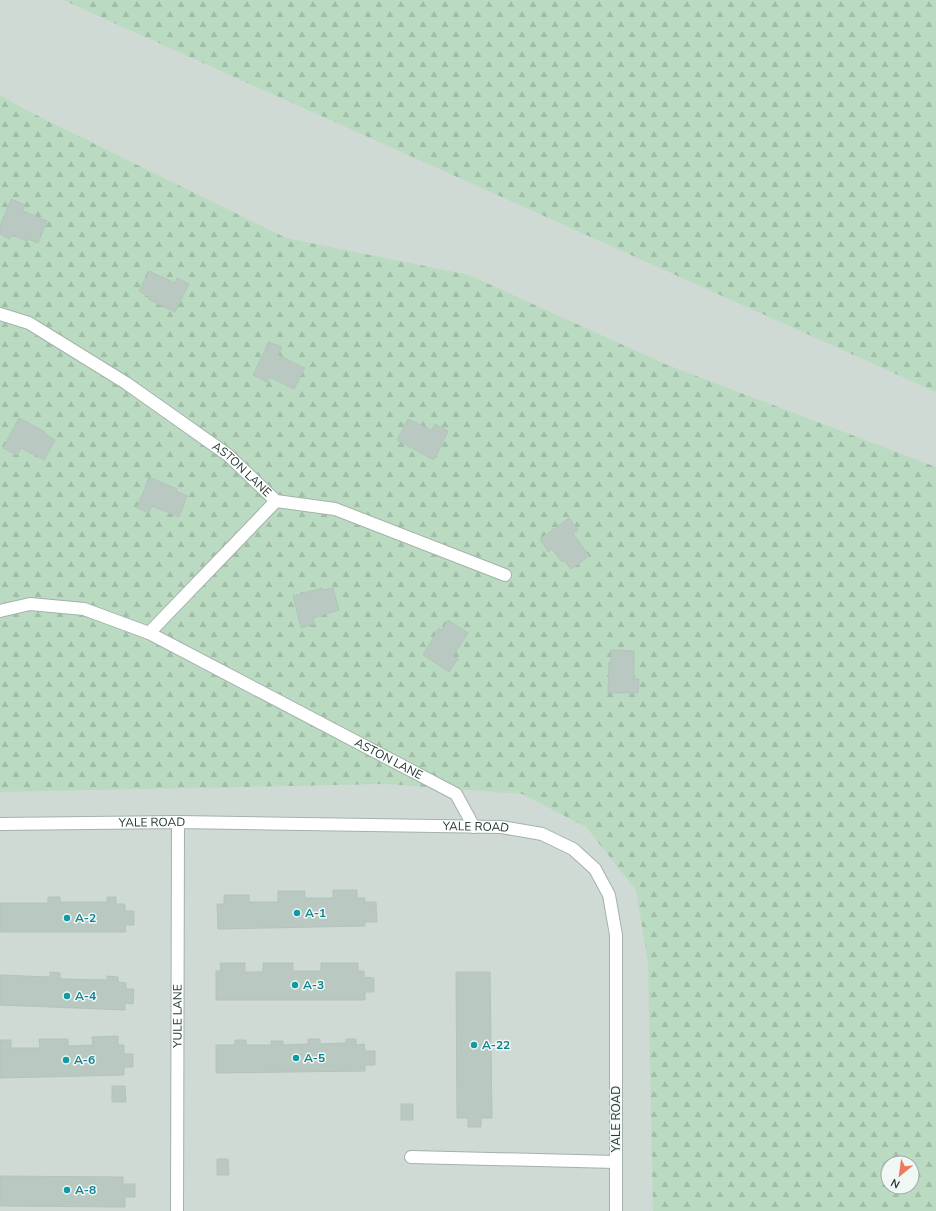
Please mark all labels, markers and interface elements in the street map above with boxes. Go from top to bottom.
street label: ASTON LANE [209,438,275,500]
street label: ASTON LANE [352,734,426,783]
street label: YALE ROAD [118,814,185,831]
street label: YALE ROAD [442,818,510,836]
place label: A-1 [305,905,326,921]
marker: A-1 [292,908,302,918]
place label: A-2 [75,910,96,926]
marker: A-2 [62,913,72,923]
place label: A-3 [303,977,324,993]
marker: A-3 [290,980,300,990]
street label: YULE LANE [169,984,186,1049]
place label: A-4 [75,988,96,1004]
marker: A-4 [62,991,72,1001]
place label: A-22 [482,1037,510,1053]
marker: A-22 [469,1040,479,1050]
place label: A-5 [304,1050,325,1066]
place label: A-6 [74,1052,95,1068]
marker: A-5 [291,1053,301,1063]
marker: A-6 [61,1055,71,1065]
street label: YALE ROAD [608,1086,624,1153]
north arrow [880,1155,920,1195]
text: N [888,1175,903,1192]
place label: A-8 [75,1182,96,1198]
marker: A-8 [62,1185,72,1195]

